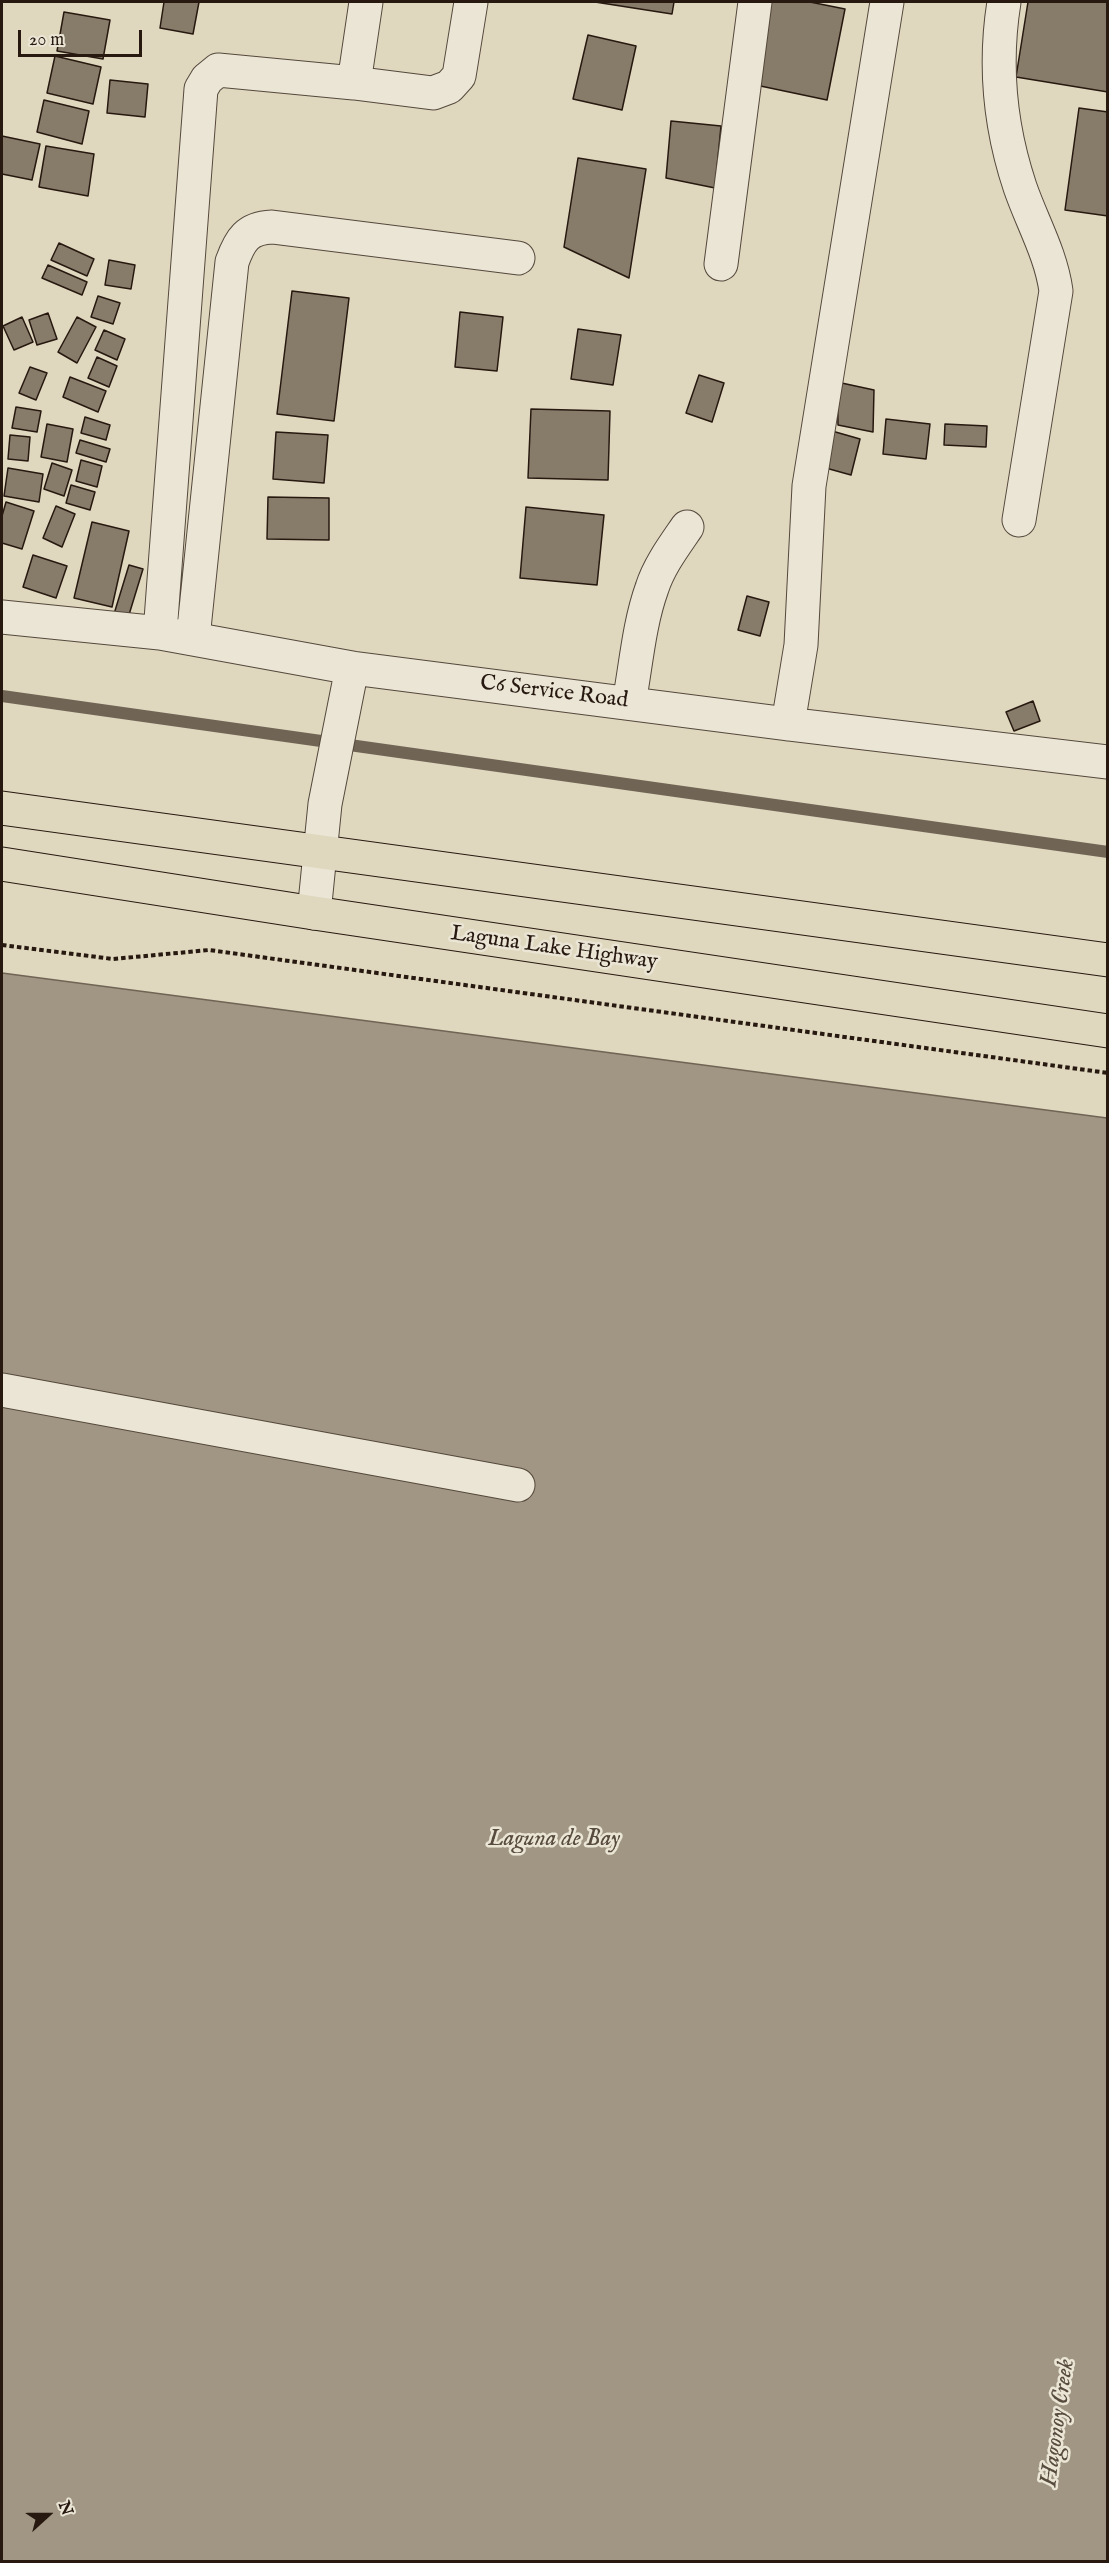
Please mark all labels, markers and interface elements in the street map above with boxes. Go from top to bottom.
scale bar [21,18,146,56]
text: 20 m [29,29,64,52]
street label: C6 Service Road [478,671,630,715]
street label: Laguna Lake Highway [449,921,659,977]
water label: Laguna de Bay [488,1826,620,1854]
water label: Hagonoy Creek [1036,2357,1082,2489]
north arrow [18,2485,78,2545]
text: N [53,2499,77,2519]

